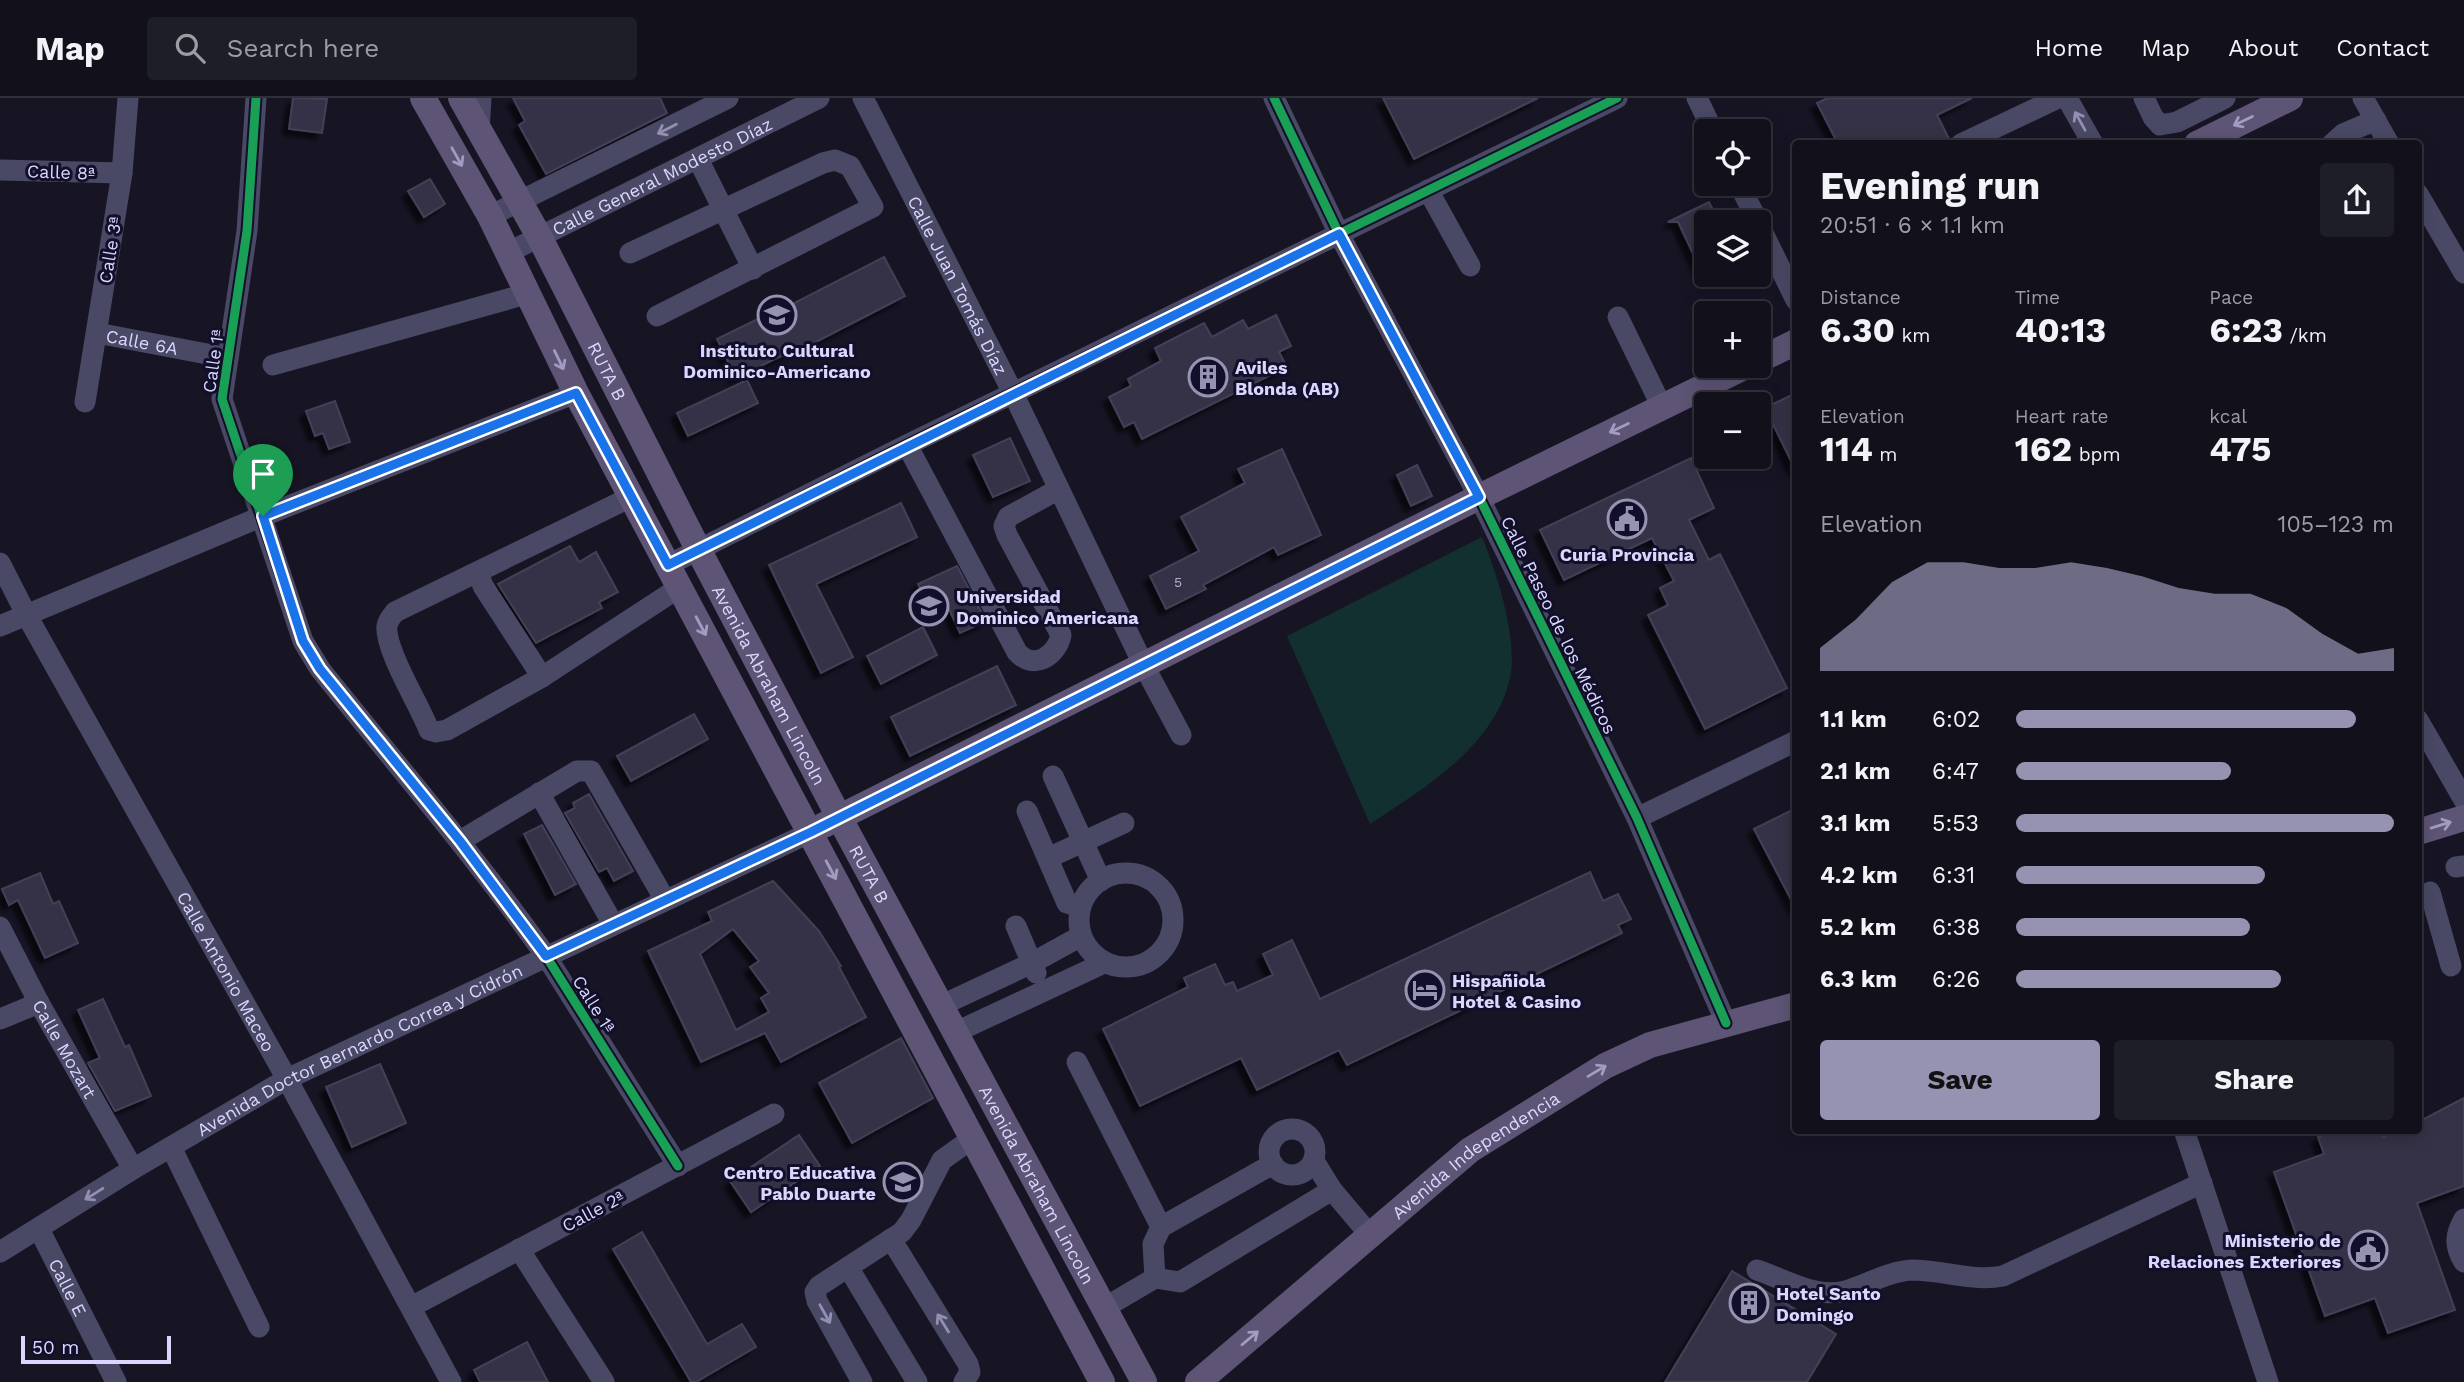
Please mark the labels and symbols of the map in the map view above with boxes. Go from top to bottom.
one-way arrow [2073,111,2087,131]
street label: Calle General Modesto Díaz [549,113,775,239]
one-way arrow [2233,114,2254,128]
one-way arrow [657,122,678,136]
one-way arrow [450,147,464,167]
street label: Calle 8ª [27,160,95,184]
street label: Calle Juan Tomás Díaz [904,192,1012,378]
street label: Calle 3ª [94,215,126,285]
school or university icon: Instituto Cultural Dominico-Americano [756,294,798,336]
street label: Calle 6A [104,324,180,359]
street label: Calle 1ª [198,328,228,394]
street label: RUTA B [584,338,631,404]
place label: Instituto Cultural Dominico-Americano [683,340,871,382]
one-way arrow [553,349,567,370]
building icon: Aviles Blonda (AB) [1187,356,1229,398]
place label: Aviles Blonda (AB) [1235,357,1340,399]
one-way arrow [1609,422,1630,436]
pin [233,444,293,516]
public building icon: Curia Provincia [1606,498,1648,540]
street label: Calle Paseo de los Médicos [1497,513,1621,737]
place label: Curia Provincia [1560,544,1695,565]
house number: 5 [1174,574,1182,590]
street label: Avenida Abraham Lincoln [708,581,831,788]
school or university icon: Universidad Dominico Americana [908,585,950,627]
place label: Universidad Dominico Americana [956,586,1139,628]
one-way arrow [694,615,708,636]
one-way arrow [2430,818,2452,831]
street label: RUTA B [845,841,894,907]
one-way arrow [825,859,838,880]
street label: Calle Antonio Maceo [173,888,280,1055]
street label: Avenida Doctor Bernardo Correa y Cidrón [193,959,525,1140]
hotel icon: Hispañiola Hotel & Casino [1404,969,1446,1011]
place label: Hispañiola Hotel & Casino [1452,970,1582,1012]
street label: Calle 1ª [568,971,620,1037]
street label: Calle Mozart [29,996,101,1102]
one-way arrow [1587,1064,1607,1078]
street label: Avenida Abraham Lincoln [975,1081,1100,1288]
street label: Avenida Independencia [1387,1087,1563,1223]
school or university icon: Centro Educativa Pablo Duarte [882,1161,924,1203]
place label: Centro Educativa Pablo Duarte [723,1162,877,1204]
street label: Calle 2ª [558,1186,628,1236]
one-way arrow [85,1187,105,1201]
public building icon: Ministerio de Relaciones Exteriores [2347,1229,2389,1271]
place label: Ministerio de Relaciones Exteriores [2148,1230,2341,1272]
street label: Calle E [45,1255,91,1319]
building icon: Hotel Santo Domingo [1728,1282,1770,1324]
place label: Hotel Santo Domingo [1776,1283,1881,1325]
one-way arrow [818,1304,832,1324]
one-way arrow [935,1314,949,1334]
one-way arrow [1240,1330,1258,1346]
scale bar [21,1333,172,1365]

